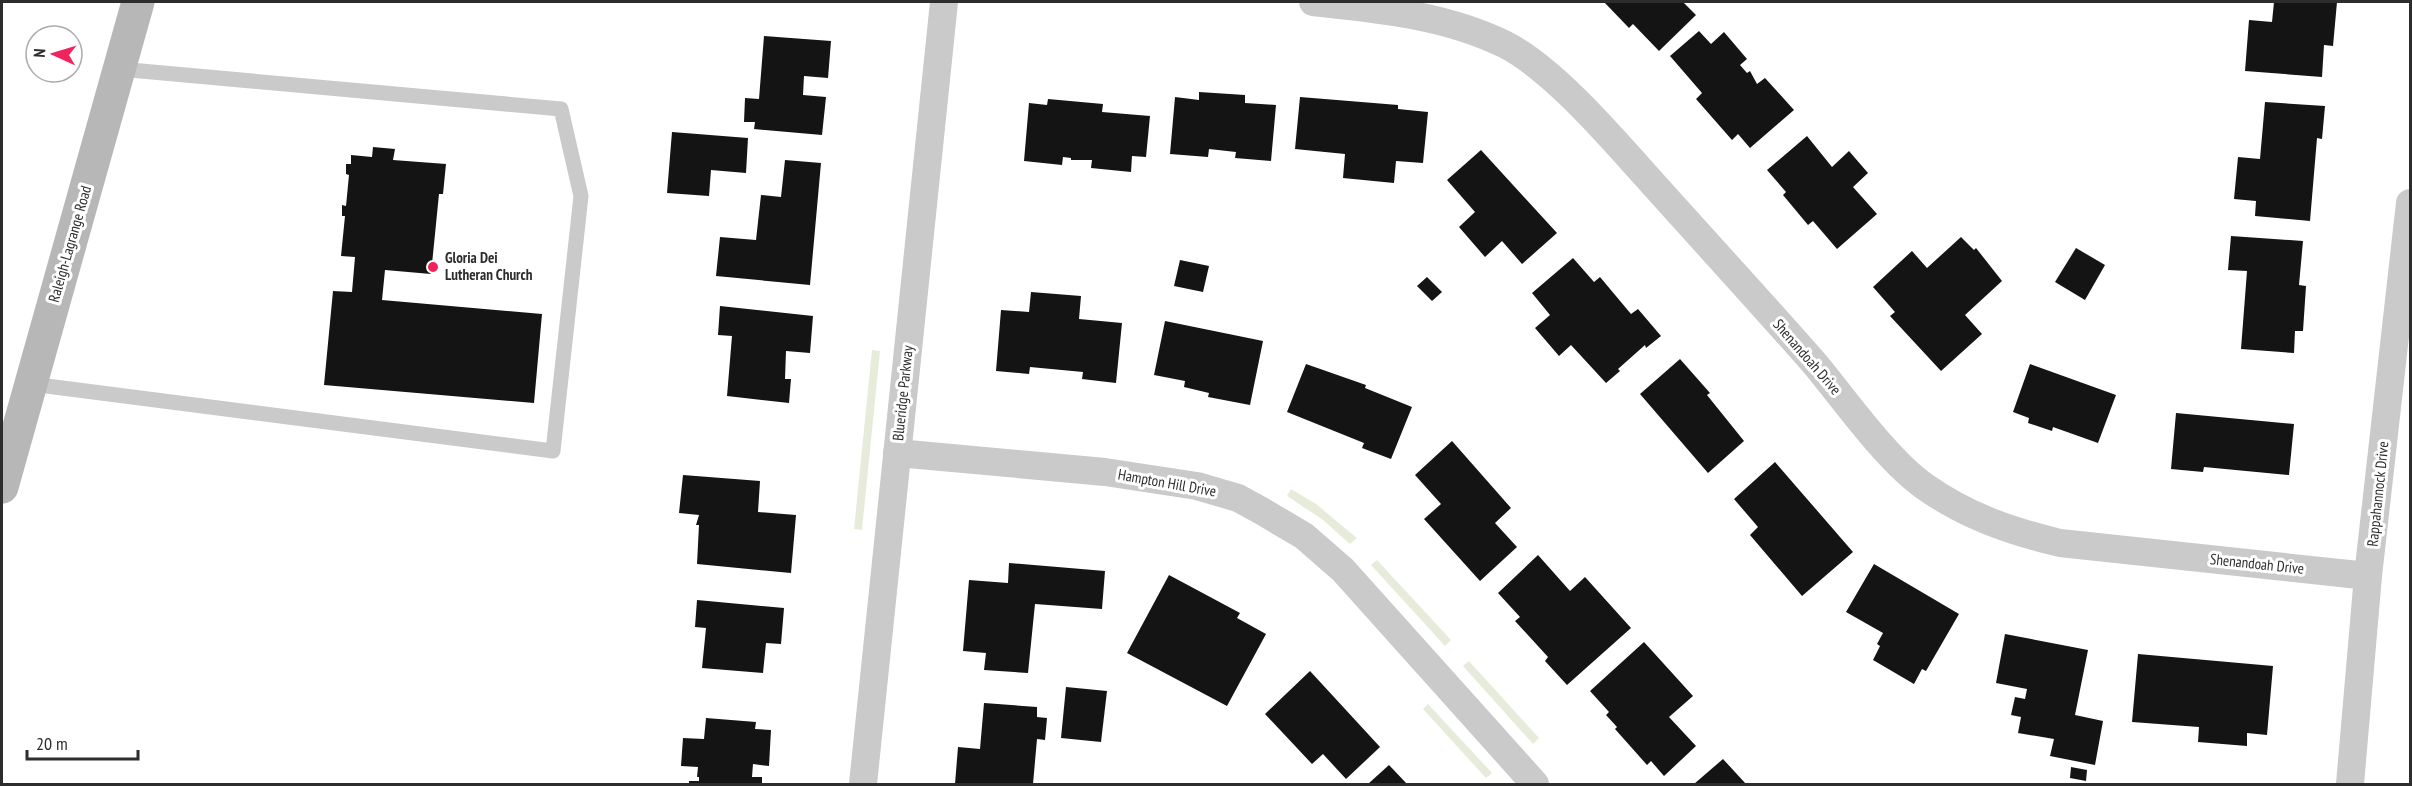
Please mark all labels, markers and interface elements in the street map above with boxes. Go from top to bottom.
north arrow [24,24,84,84]
text: N [29,48,49,58]
street label: Raleigh-Lagrange Road [44,183,95,304]
place label: Gloria Dei Lutheran Church [445,248,533,284]
marker: Gloria Dei Lutheran Church [426,260,440,274]
street label: Shenandoah Drive [1769,315,1846,399]
street label: Blueridge Parkway [888,344,917,442]
street label: Rappahannock Drive [2363,440,2392,548]
street label: Hampton Hill Drive [1117,465,1218,500]
street label: Shenandoah Drive [2209,549,2305,578]
scale bar [27,723,138,761]
text: 20 m [36,732,68,755]

